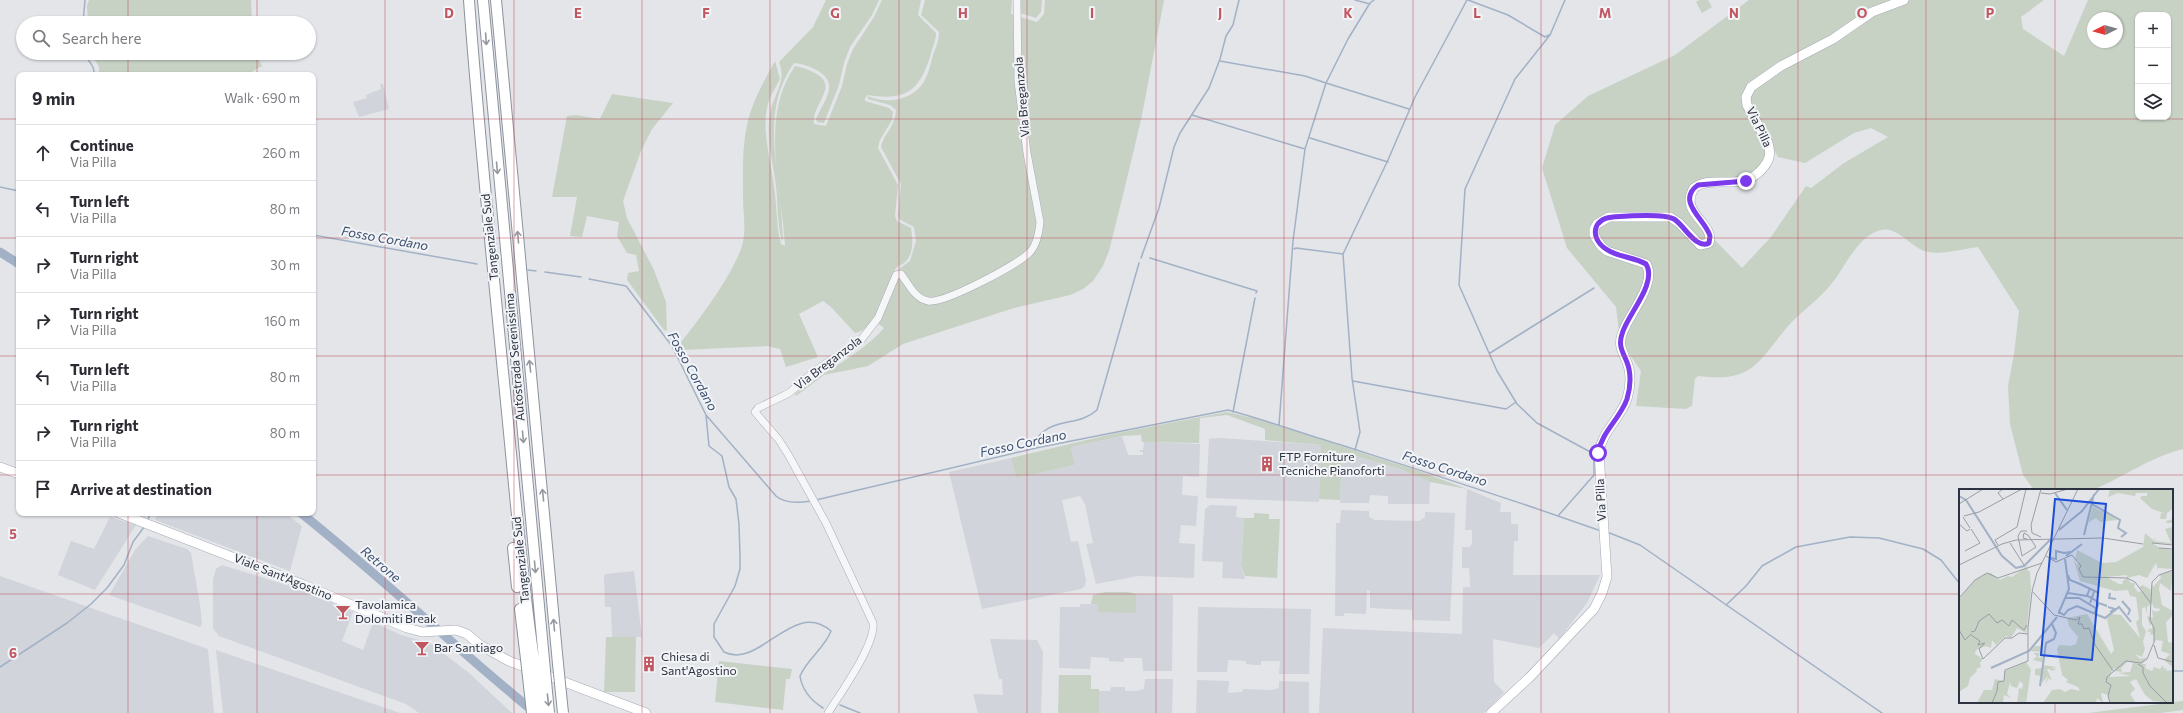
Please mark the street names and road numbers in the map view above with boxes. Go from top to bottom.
street label: Via Breganzola [1011,56,1031,138]
street label: Via Pilla [1744,104,1776,149]
street label: Tangenziale Sud [477,193,501,281]
street label: Autostrada Serenissima [501,292,527,422]
street label: Via Breganzola [791,332,864,392]
street label: Via Pilla [1592,478,1608,522]
street label: Tangenziale Sud [508,516,532,604]
street label: Viale Sant'Agostino [232,550,335,602]

